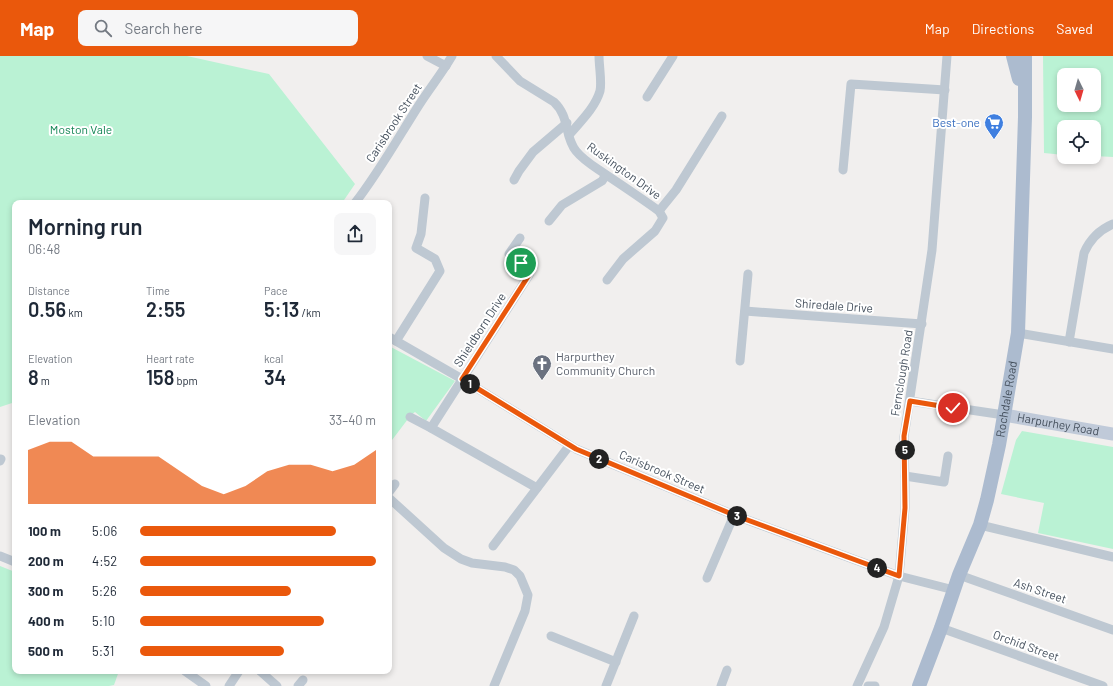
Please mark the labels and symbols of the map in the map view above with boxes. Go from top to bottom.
north arrow [1057,68,1101,112]
street label: Carisbrook Street [362,80,424,165]
supermarket icon: Best-one [983,112,1005,140]
place label: Best-one [932,115,980,129]
park label: Moston Vale [50,122,112,136]
street label: Ruskington Drive [585,139,664,202]
pin [504,246,538,280]
street label: Shieldborn Drive [450,290,508,369]
street label: Shiredale Drive [795,295,874,315]
street label: Fernclough Road [887,329,915,417]
place label: Harpurthey Community Church [556,349,655,377]
church icon: Harpurthey Community Church [531,353,553,381]
street label: Rochdale Road [992,360,1019,438]
pin: 1 [460,374,480,394]
pin [936,391,970,425]
street label: Harpurhey Road [1016,409,1100,437]
pin: 5 [895,440,915,460]
street label: Carisbrook Street [617,447,707,495]
pin: 2 [589,449,609,469]
pin: 3 [727,506,747,526]
pin: 4 [867,558,887,578]
street label: Ash Street [1012,575,1068,606]
street label: Orchid Street [991,627,1061,663]

